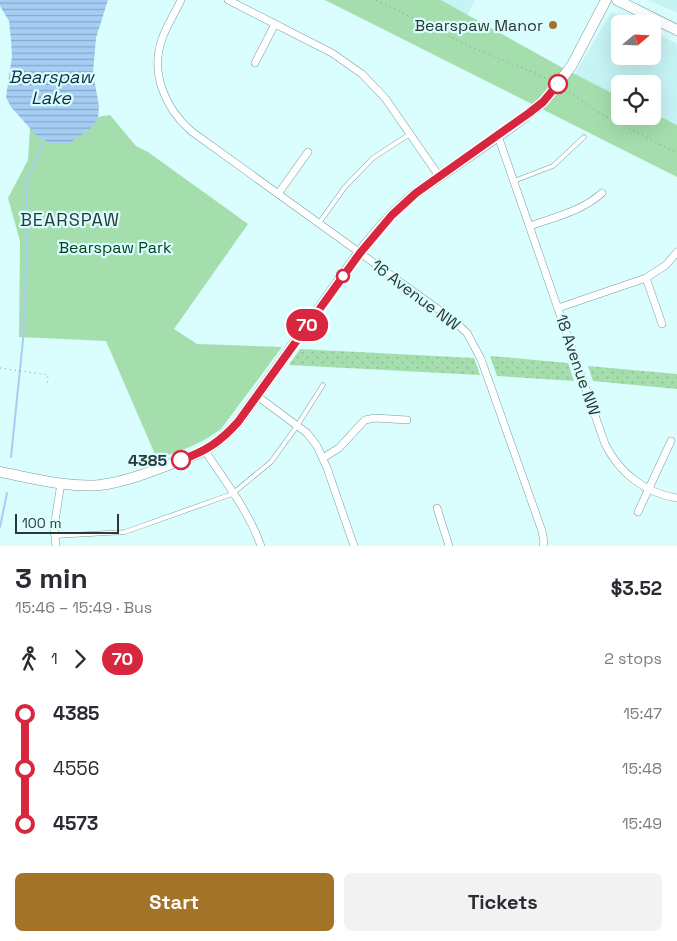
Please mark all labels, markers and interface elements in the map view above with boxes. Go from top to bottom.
place label: Bearspaw Manor [414,15,543,36]
north arrow [611,15,661,65]
map controls [611,15,661,125]
marker: Bearspaw Manor [547,19,559,31]
water label: Bearspaw Lake [8,65,95,109]
unlabelled marker [548,74,568,94]
button: locate [611,75,661,125]
district label: BEARSPAW [20,208,120,231]
park label: Bearspaw Park [58,237,172,258]
street label: 16 Avenue NW [368,255,464,335]
unlabelled marker [336,269,350,283]
line badge: 70 [284,309,330,341]
street label: 18 Avenue NW [551,312,605,418]
text: 70 [296,313,318,336]
place label: 4385 [128,450,167,471]
marker: 4385 [171,450,191,470]
scale bar [15,511,119,534]
text: 100 m [22,514,61,532]
text: 3 min [15,560,88,596]
text: $3.52 [611,576,662,601]
text: 15:46 – 15:49 · Bus [15,597,152,618]
icon: walk [15,645,43,673]
icon: forward [66,645,94,673]
text: 70 [112,647,133,670]
text: 1 [51,648,58,669]
text: 2 stops [604,648,662,669]
text: 4385 [53,701,99,726]
text: 15:47 [623,703,662,724]
text: 4556 [53,756,99,781]
text: 15:48 [622,758,662,779]
text: 4573 [53,811,98,836]
text: 15:49 [622,813,662,834]
button: Start [15,873,334,931]
button: Tickets [344,873,662,931]

